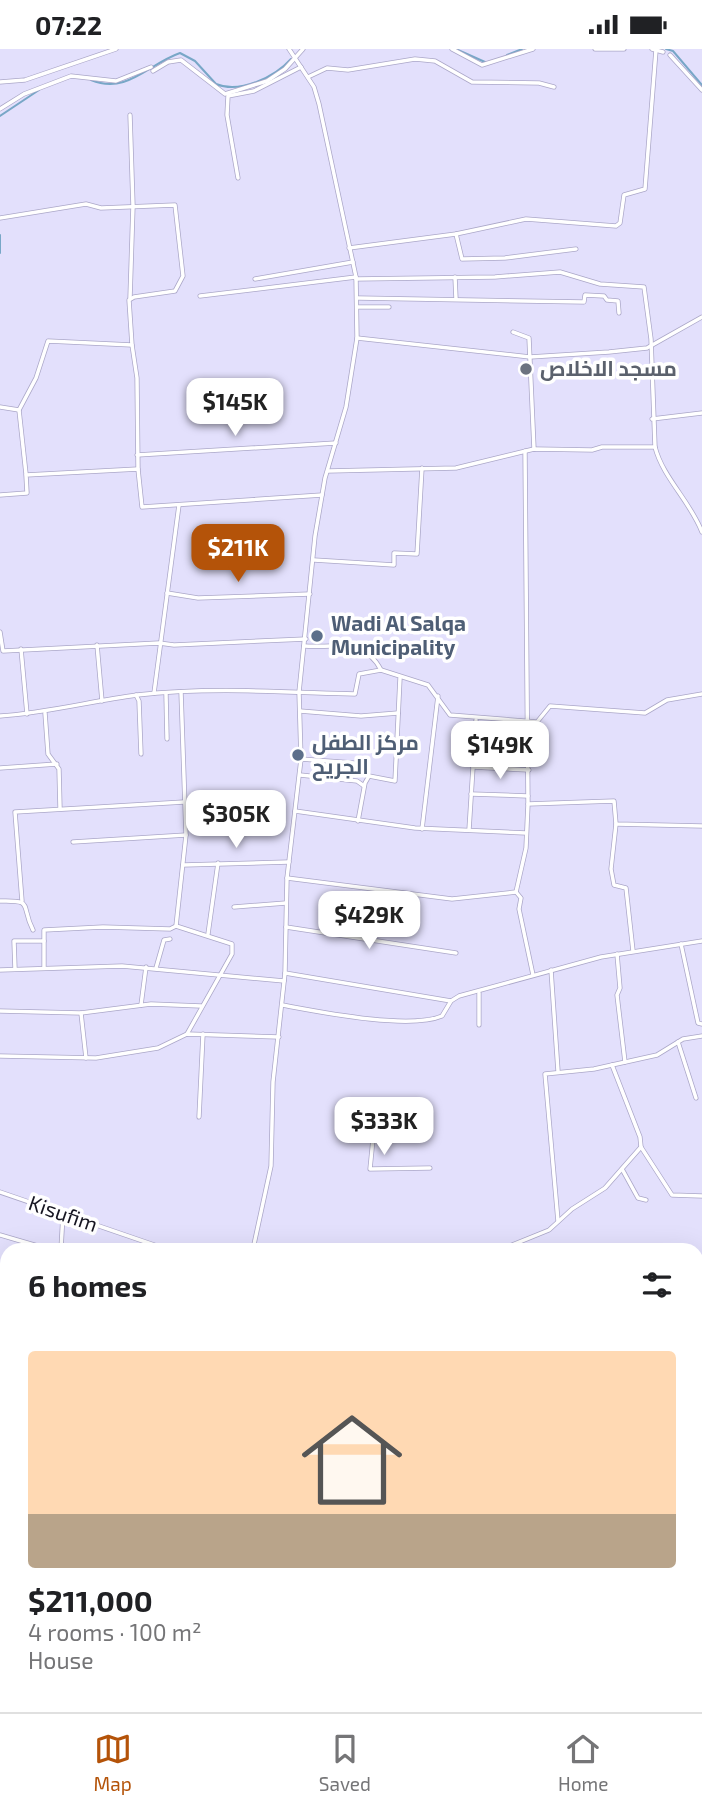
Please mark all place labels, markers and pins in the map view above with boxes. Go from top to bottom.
place label: مسجد الاخلاص [540,355,677,381]
marker: مسجد الاخلاص [518,361,534,377]
pin: $145K [186,379,284,438]
pin: $211K [189,525,287,584]
place label: Wadi Al Salqa Municipality [331,610,466,660]
marker: Wadi Al Salqa Municipality [309,628,325,644]
pin: $149K [451,721,549,781]
place label: مركز الطفل الجريح [312,729,419,781]
marker: مركز الطفل الجريح [290,747,306,763]
pin: $305K [187,791,285,850]
pin: $429K [320,891,418,951]
pin: $333K [335,1097,433,1157]

